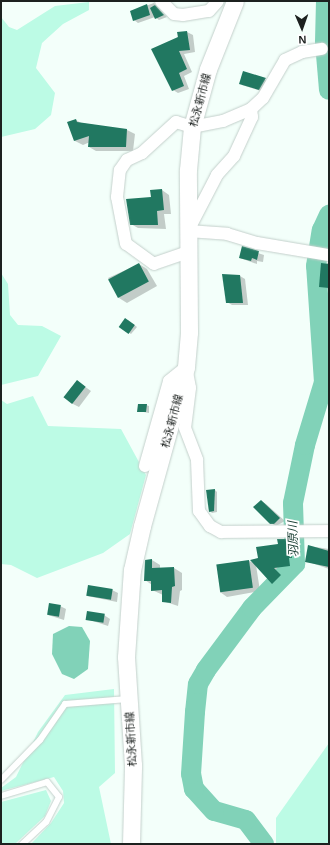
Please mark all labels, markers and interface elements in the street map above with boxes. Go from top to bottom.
north arrow [282,8,322,48]
text: N [298,34,307,46]
street label: 松永新市線 [187,72,213,128]
street label: 松永新市線 [159,393,185,449]
water label: 羽原川 [286,521,302,557]
street label: 松永新市線 [123,711,139,767]

